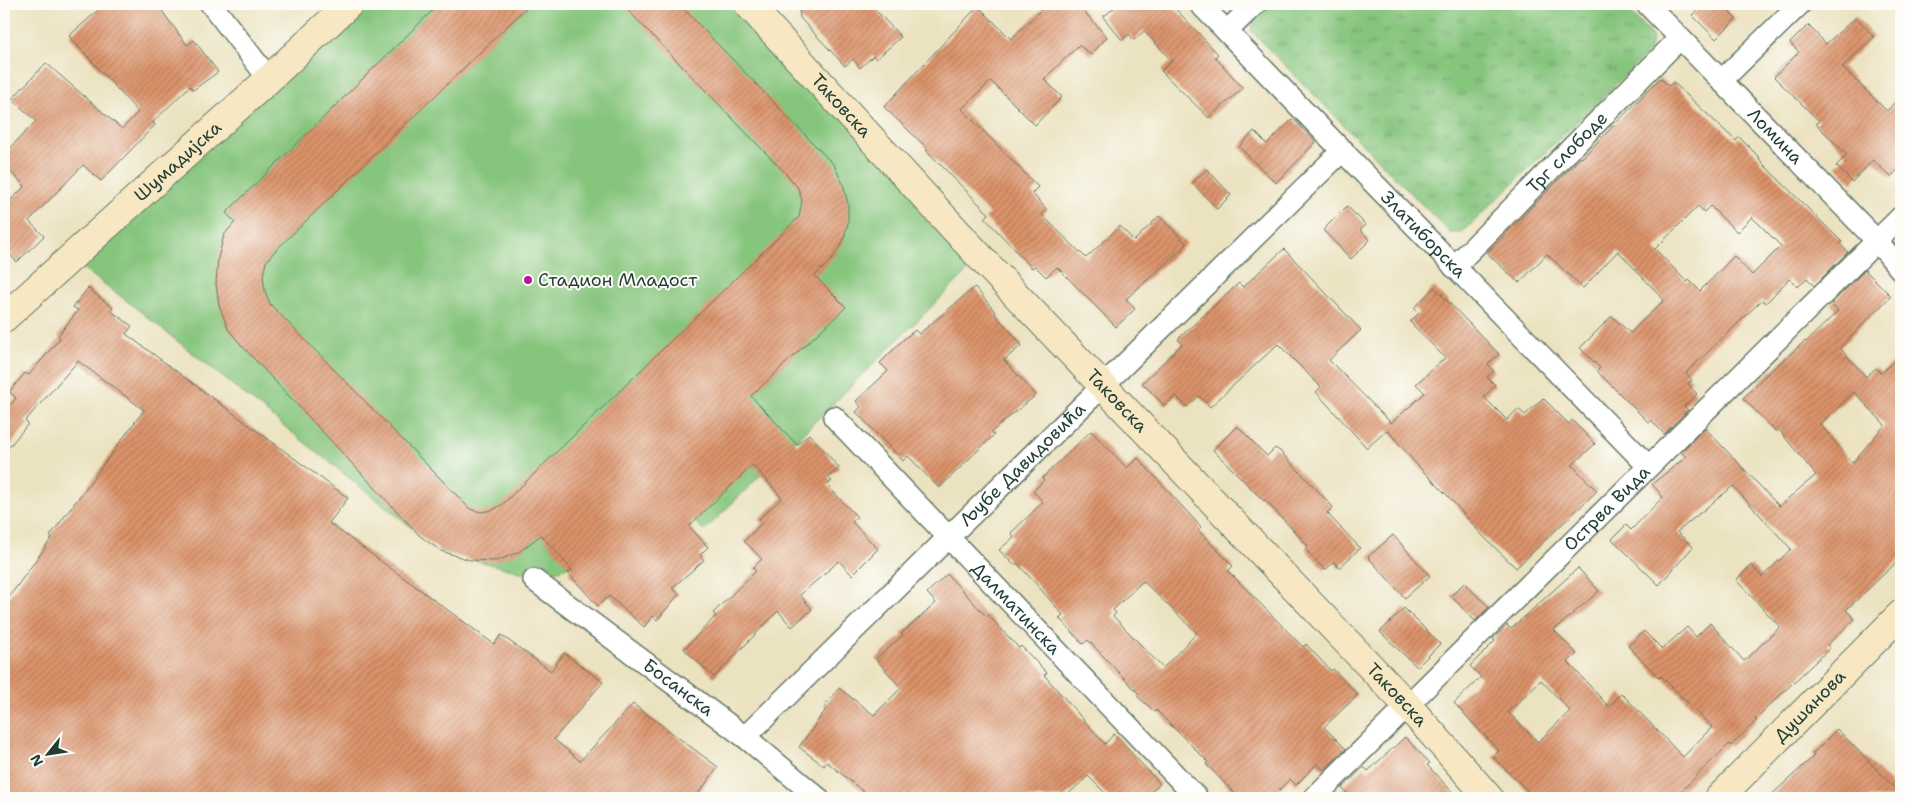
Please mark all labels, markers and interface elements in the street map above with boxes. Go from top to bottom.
street label: Таковска [806,68,877,143]
street label: Ломина [1742,103,1808,170]
street label: Трг слободе [1521,106,1613,199]
street label: Шумадијска [129,116,227,207]
street label: Златиборска [1376,186,1471,283]
place label: Стадион Младост [538,268,698,292]
marker: Стадион Младост [522,274,534,286]
street label: Таковска [1081,364,1153,438]
street label: Љубе Давидовића [955,397,1091,532]
street label: Острва Вида [1558,460,1655,556]
street label: Далматинска [966,556,1066,660]
street label: Босанска [638,653,719,722]
street label: Таковска [1361,658,1433,732]
street label: Душанова [1768,665,1851,748]
north arrow [22,730,72,780]
text: N [26,751,47,770]

